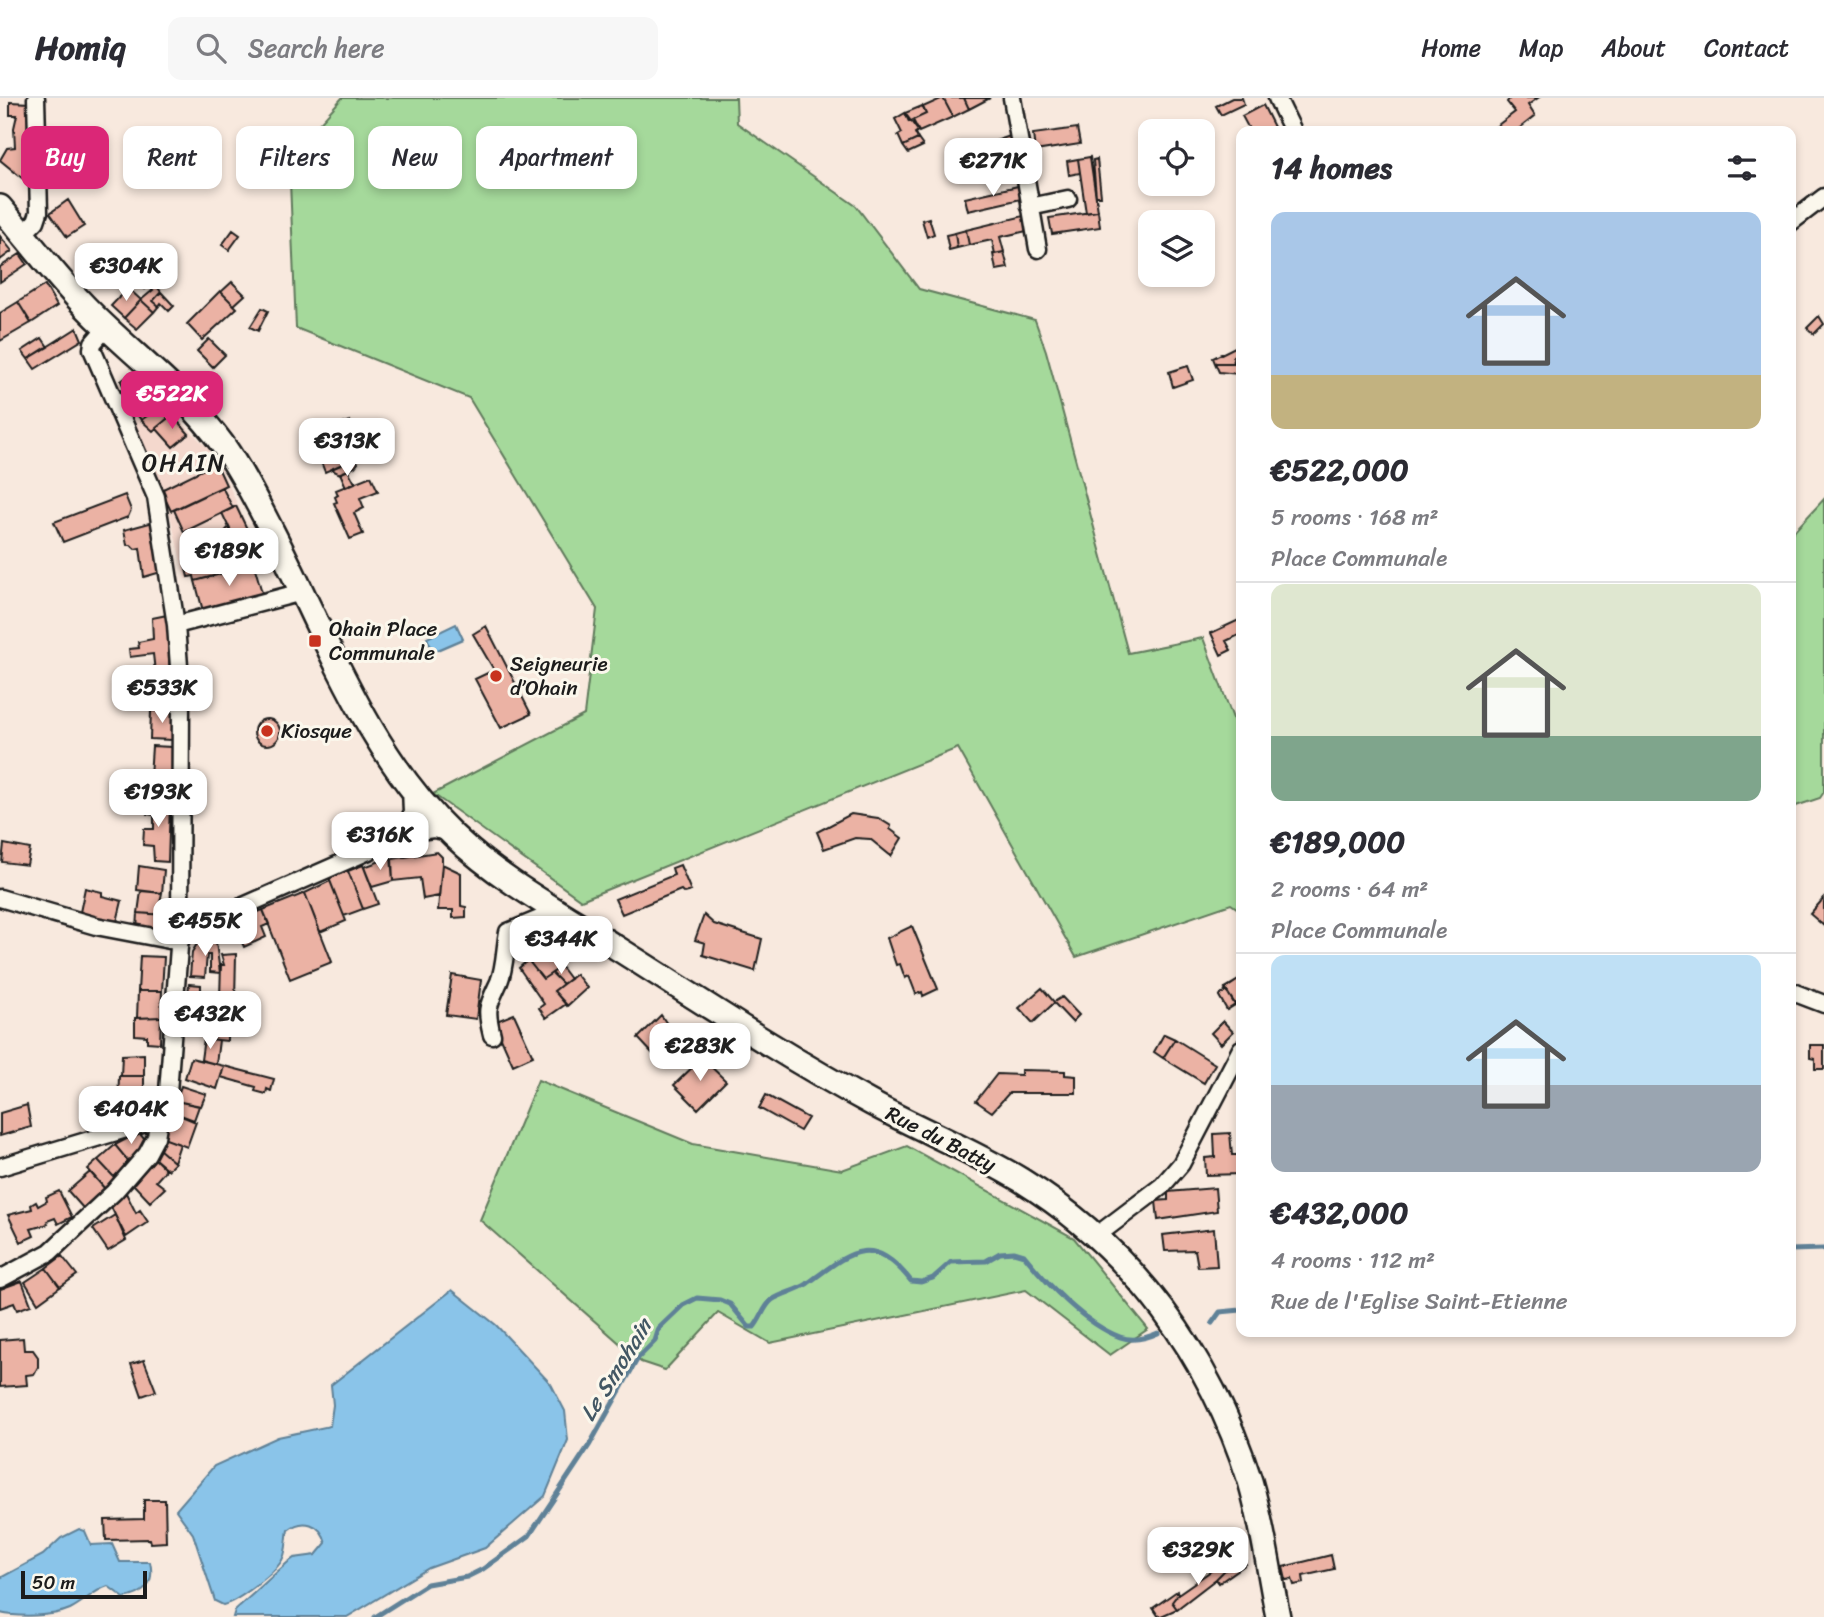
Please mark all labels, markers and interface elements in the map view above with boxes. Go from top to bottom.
search box [168,17,658,80]
text: Homiq [35,19,126,77]
text: Search here [248,25,385,71]
text: Home [1421,27,1481,69]
text: Map [1519,27,1563,69]
text: About [1601,27,1666,69]
text: Contact [1704,27,1789,69]
icon: search [192,29,230,67]
map controls [1138,119,1215,287]
button: locate [1138,119,1215,196]
chip: Buy [21,126,109,189]
chip: Rent [123,126,222,189]
chip: Filters [236,126,354,189]
chip: New [368,126,462,189]
chip: Apartment [476,126,637,189]
pin: €271K [944,139,1042,198]
text: €271K [960,140,1026,181]
text: 14 homes [1271,141,1392,195]
icon: filters [1723,149,1761,187]
button: layers [1138,210,1215,287]
pin: €304K [77,244,175,303]
text: €304K [91,245,161,286]
icon: home [1453,258,1579,384]
pin: €522K [123,372,221,431]
text: €522K [137,373,207,414]
pin: €313K [298,418,396,478]
text: €313K [315,420,379,461]
district label: OHAIN [142,442,226,484]
text: €522,000 [1271,443,1409,497]
text: 5 rooms · 168 m² [1271,497,1439,538]
pin: €189K [180,528,278,588]
text: €189K [195,530,263,571]
text: Place Communale [1271,538,1447,579]
place label: Ohain Place Communale [329,610,437,672]
icon: home [1453,630,1579,756]
marker: Ohain Place Communale [307,633,323,649]
place label: Seigneurie d’Ohain [510,645,608,707]
pin: €533K [113,666,211,725]
text: €533K [128,667,196,708]
marker: Seigneurie d’Ohain [488,668,504,684]
place label: Kiosque [281,712,352,750]
marker: Kiosque [259,723,275,739]
pin: €193K [109,770,207,829]
text: €193K [125,771,191,812]
pin: €316K [331,812,429,872]
text: €316K [348,814,412,855]
text: €189,000 [1271,815,1405,869]
text: 2 rooms · 64 m² [1271,869,1428,910]
pin: €455K [156,898,254,958]
text: €455K [169,900,241,941]
text: Place Communale [1271,910,1447,951]
pin: €344K [512,916,610,976]
text: €344K [526,918,596,959]
pin: €432K [161,992,259,1051]
text: €432K [175,993,245,1034]
icon: home [1453,1001,1579,1127]
pin: €283K [651,1024,749,1083]
text: €283K [665,1025,735,1066]
pin: €404K [82,1086,180,1146]
text: €404K [95,1088,167,1129]
street label: Rue du Batty [879,1095,1003,1183]
text: €432,000 [1271,1186,1408,1240]
text: 4 rooms · 112 m² [1271,1240,1435,1281]
text: Rue de l'Eglise Saint-Etienne [1271,1281,1568,1322]
water label: Le Smohain [568,1308,665,1429]
pin: €329K [1149,1528,1247,1587]
text: €329K [1163,1529,1233,1570]
text: 50 m [32,1566,75,1599]
scale bar [21,1568,147,1600]

